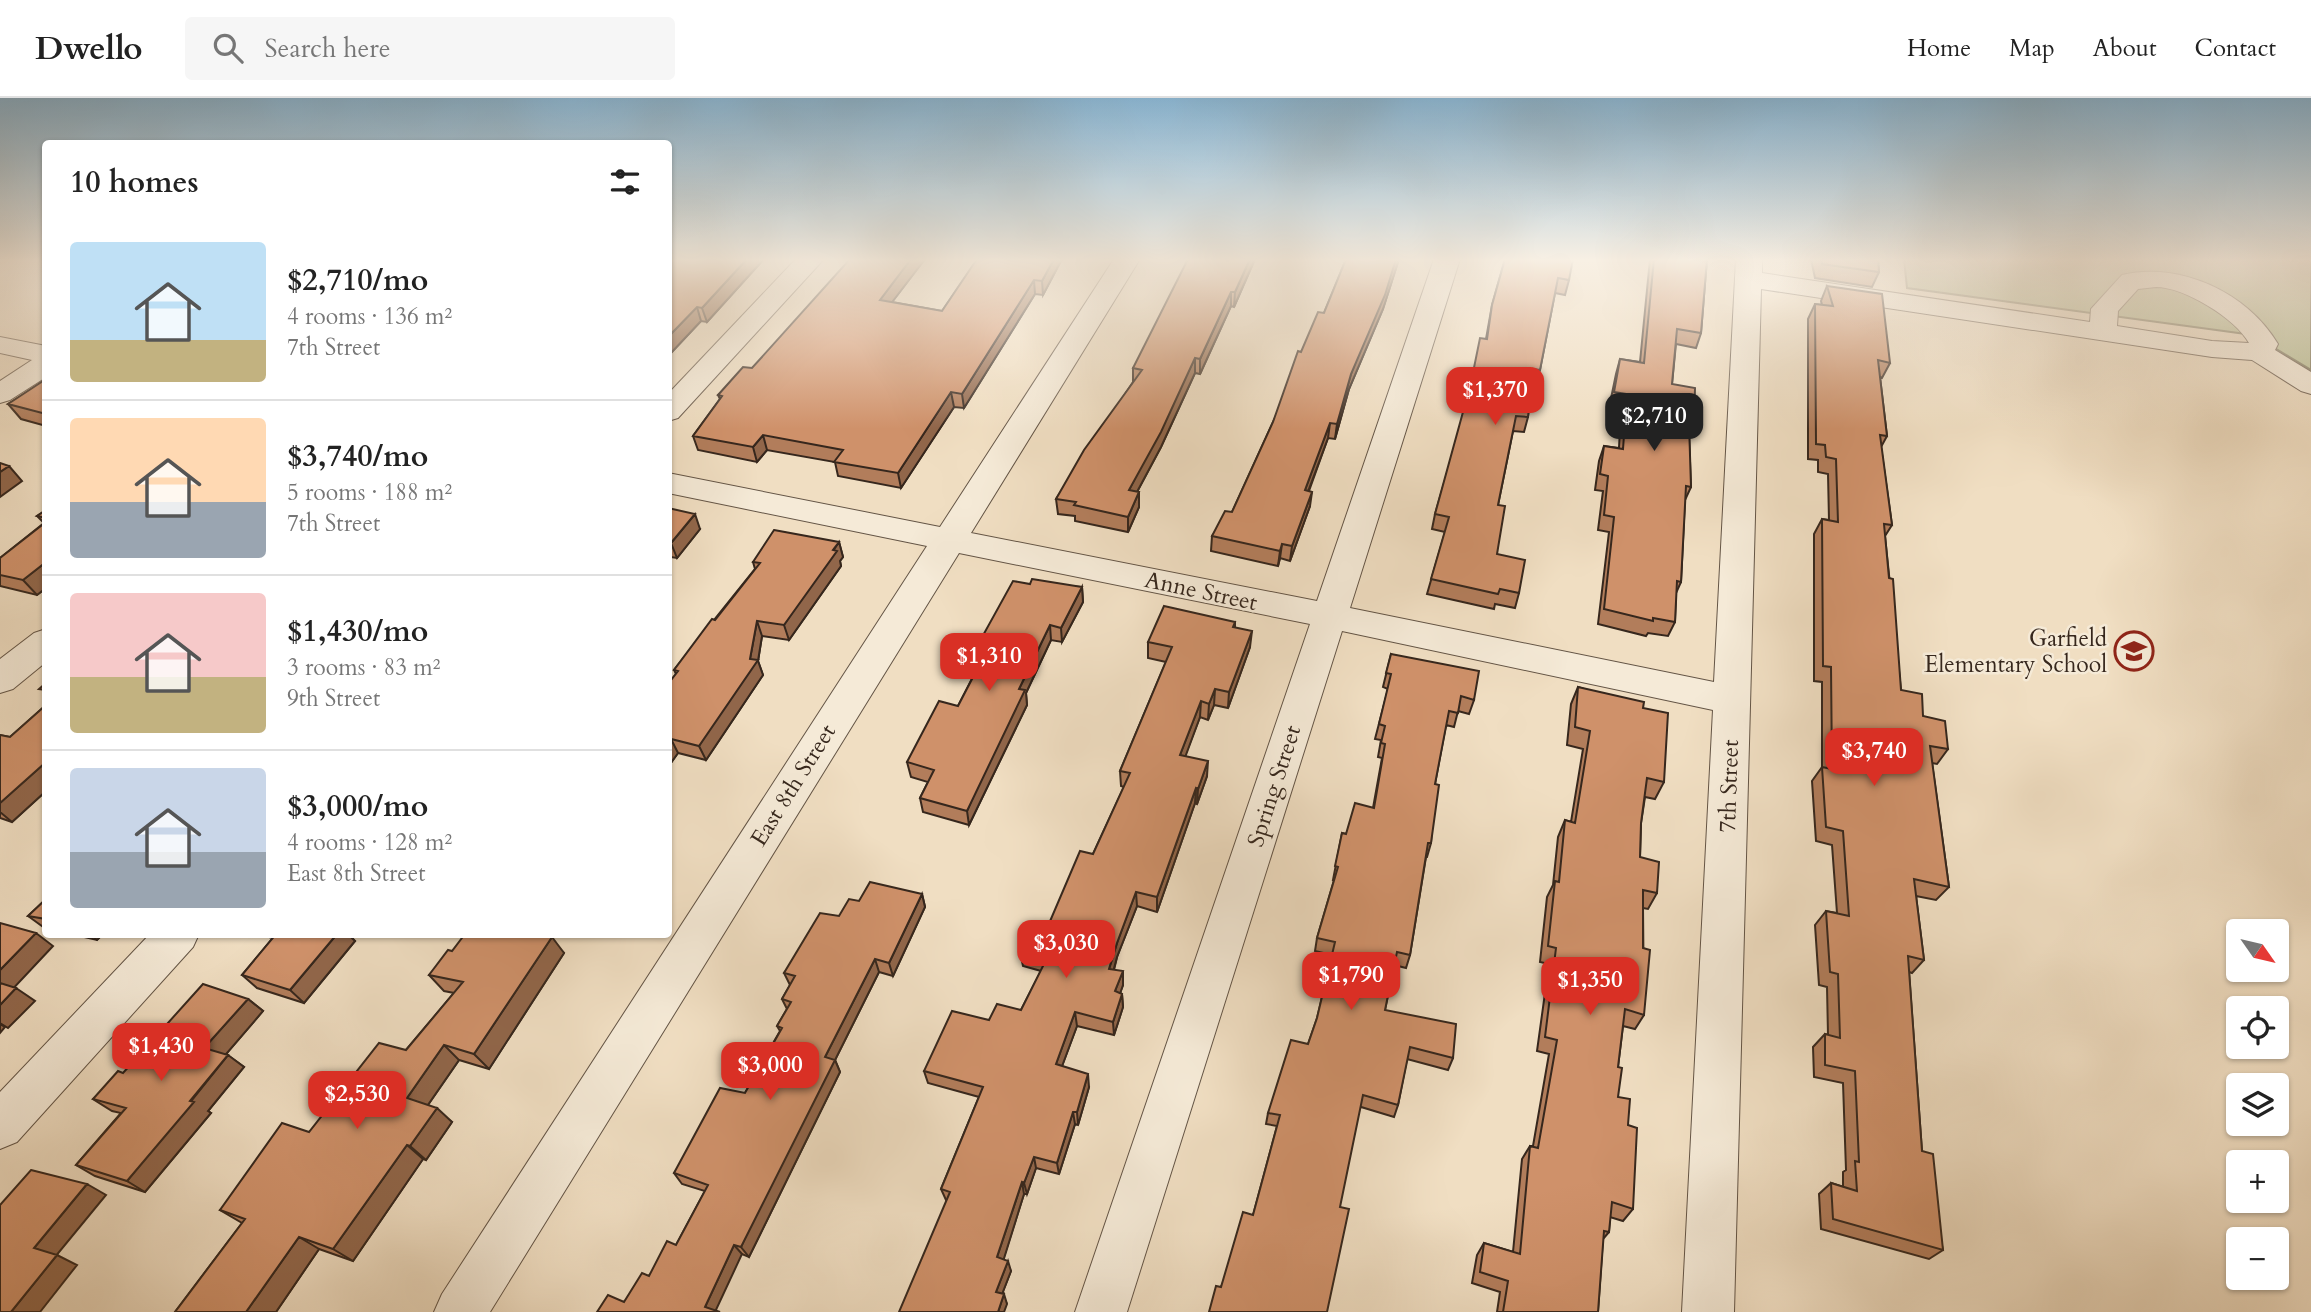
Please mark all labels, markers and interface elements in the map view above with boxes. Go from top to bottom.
search box [185,17,675,80]
text: Dwello [35,26,143,71]
icon: search [209,29,247,67]
text: Search here [265,31,391,66]
text: Home [1907,32,1971,65]
text: Map [2009,32,2055,65]
text: About [2093,32,2157,65]
text: Contact [2195,32,2276,65]
text: 10 homes [70,162,199,203]
icon: filters [606,163,644,201]
text: $2,710/mo [287,260,428,301]
icon: home [126,270,210,354]
text: 4 rooms · 136 m² [287,301,452,332]
text: 7th Street [287,332,380,363]
pin: $1,370 [1438,368,1552,427]
text: $1,370 [1462,374,1528,405]
pin: $2,710 [1597,394,1711,453]
text: $2,710 [1621,400,1687,431]
text: $3,740/mo [287,436,428,477]
icon: home [126,446,210,530]
text: 5 rooms · 188 m² [287,477,452,508]
text: 7th Street [287,508,380,539]
street label: Anne Street [1142,564,1260,618]
text: $1,430/mo [287,611,428,652]
icon: home [126,621,210,705]
place label: Garfield Elementary School [1924,623,2108,680]
school or university icon: Garfield Elementary School [2113,630,2155,672]
pin: $1,310 [932,634,1046,693]
text: $1,310 [956,640,1022,671]
text: 3 rooms · 83 m² [287,652,440,683]
text: 9th Street [287,683,380,714]
street label: East 8th Street [743,718,843,852]
street label: Spring Street [1240,721,1308,851]
pin: $3,740 [1817,728,1931,788]
text: $3,740 [1841,735,1907,766]
street label: 7th Street [1712,739,1746,833]
text: $3,000/mo [287,786,428,827]
icon: home [126,796,210,880]
text: 4 rooms · 128 m² [287,827,452,858]
text: East 8th Street [287,858,425,889]
north arrow [2226,919,2289,982]
map controls [2226,919,2289,1290]
pin: $3,030 [1009,920,1123,980]
text: $3,030 [1033,927,1099,958]
pin: $1,790 [1294,953,1408,1012]
pin: $1,350 [1533,958,1647,1017]
text: $1,790 [1318,959,1384,990]
text: $1,350 [1557,964,1623,995]
button: locate [2226,996,2289,1059]
pin: $1,430 [104,1024,218,1083]
text: $1,430 [128,1030,194,1061]
pin: $3,000 [713,1042,827,1102]
text: $3,000 [737,1049,803,1080]
pin: $2,530 [300,1072,414,1131]
button: layers [2226,1073,2289,1136]
text: $2,530 [324,1078,390,1109]
button: + [2226,1150,2289,1213]
button: − [2226,1227,2289,1290]

